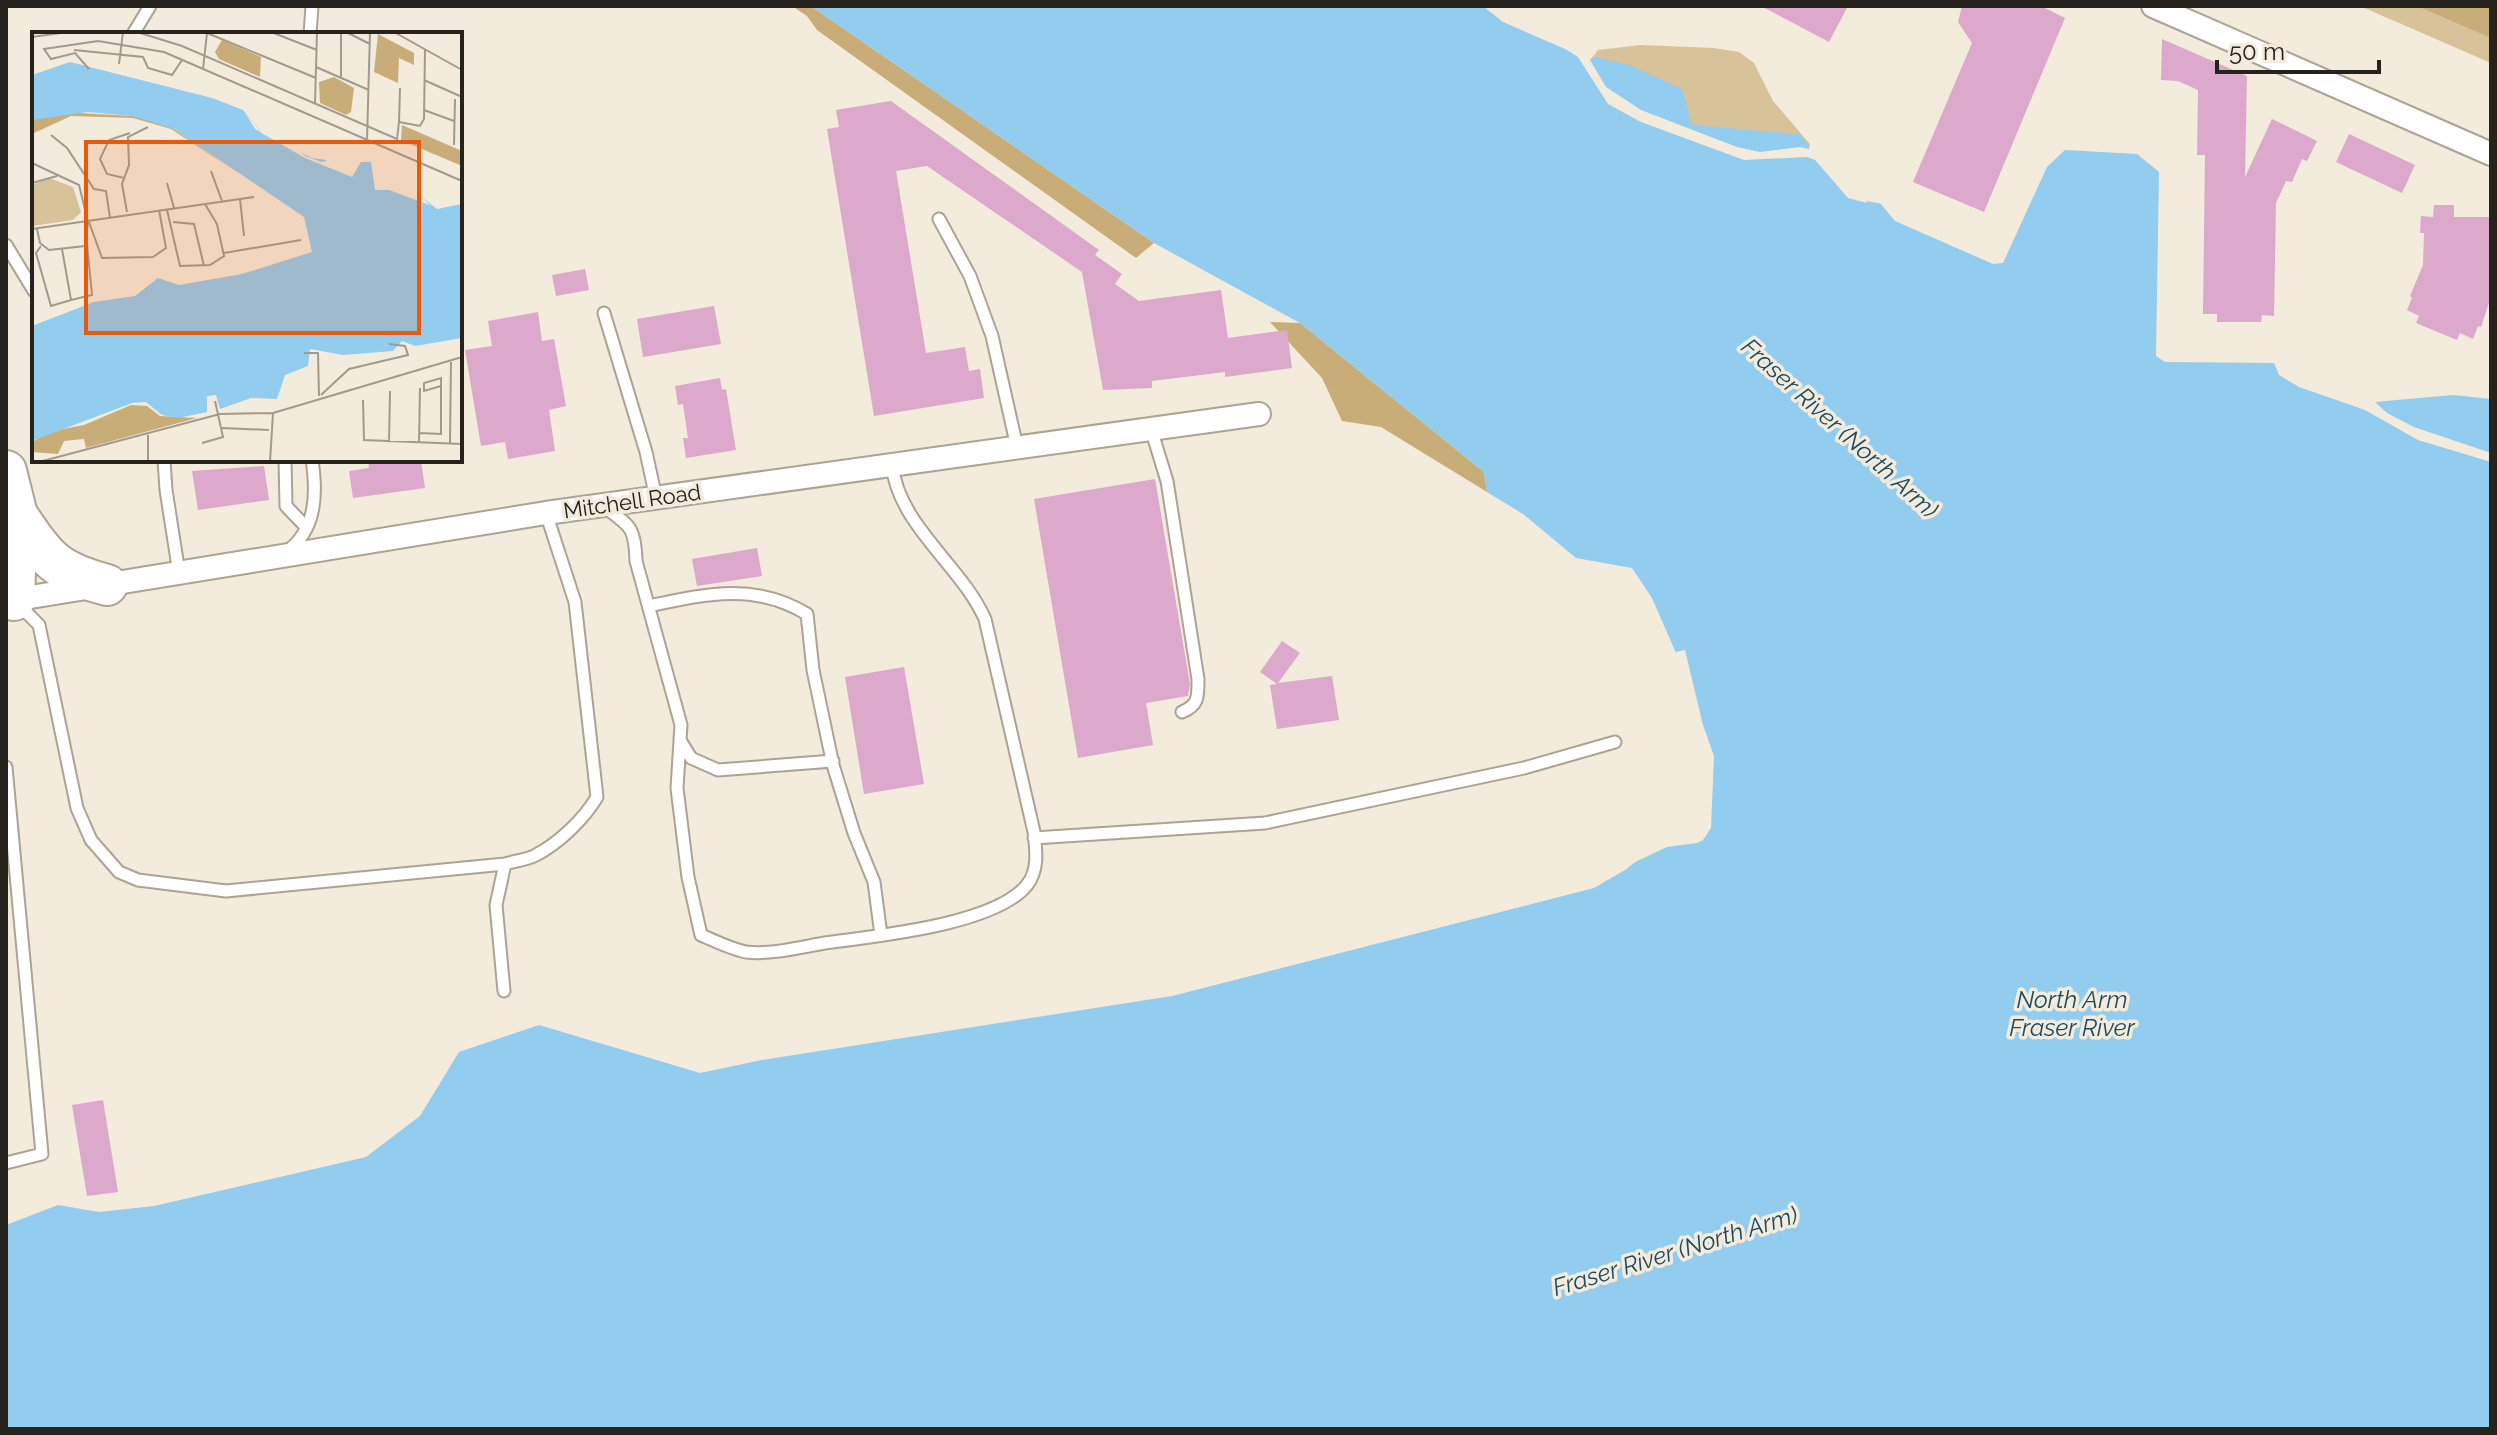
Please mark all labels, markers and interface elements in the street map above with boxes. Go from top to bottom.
scale bar [2217,24,2379,74]
inset map [32,32,462,462]
text: 50 m [2229,37,2285,66]
water label: Fraser River (North Arm) [1736,332,1944,524]
street label: Mitchell Road [561,478,703,524]
water label: North Arm Fraser River [2009,985,2136,1042]
water label: Fraser River (North Arm) [1549,1200,1801,1302]

